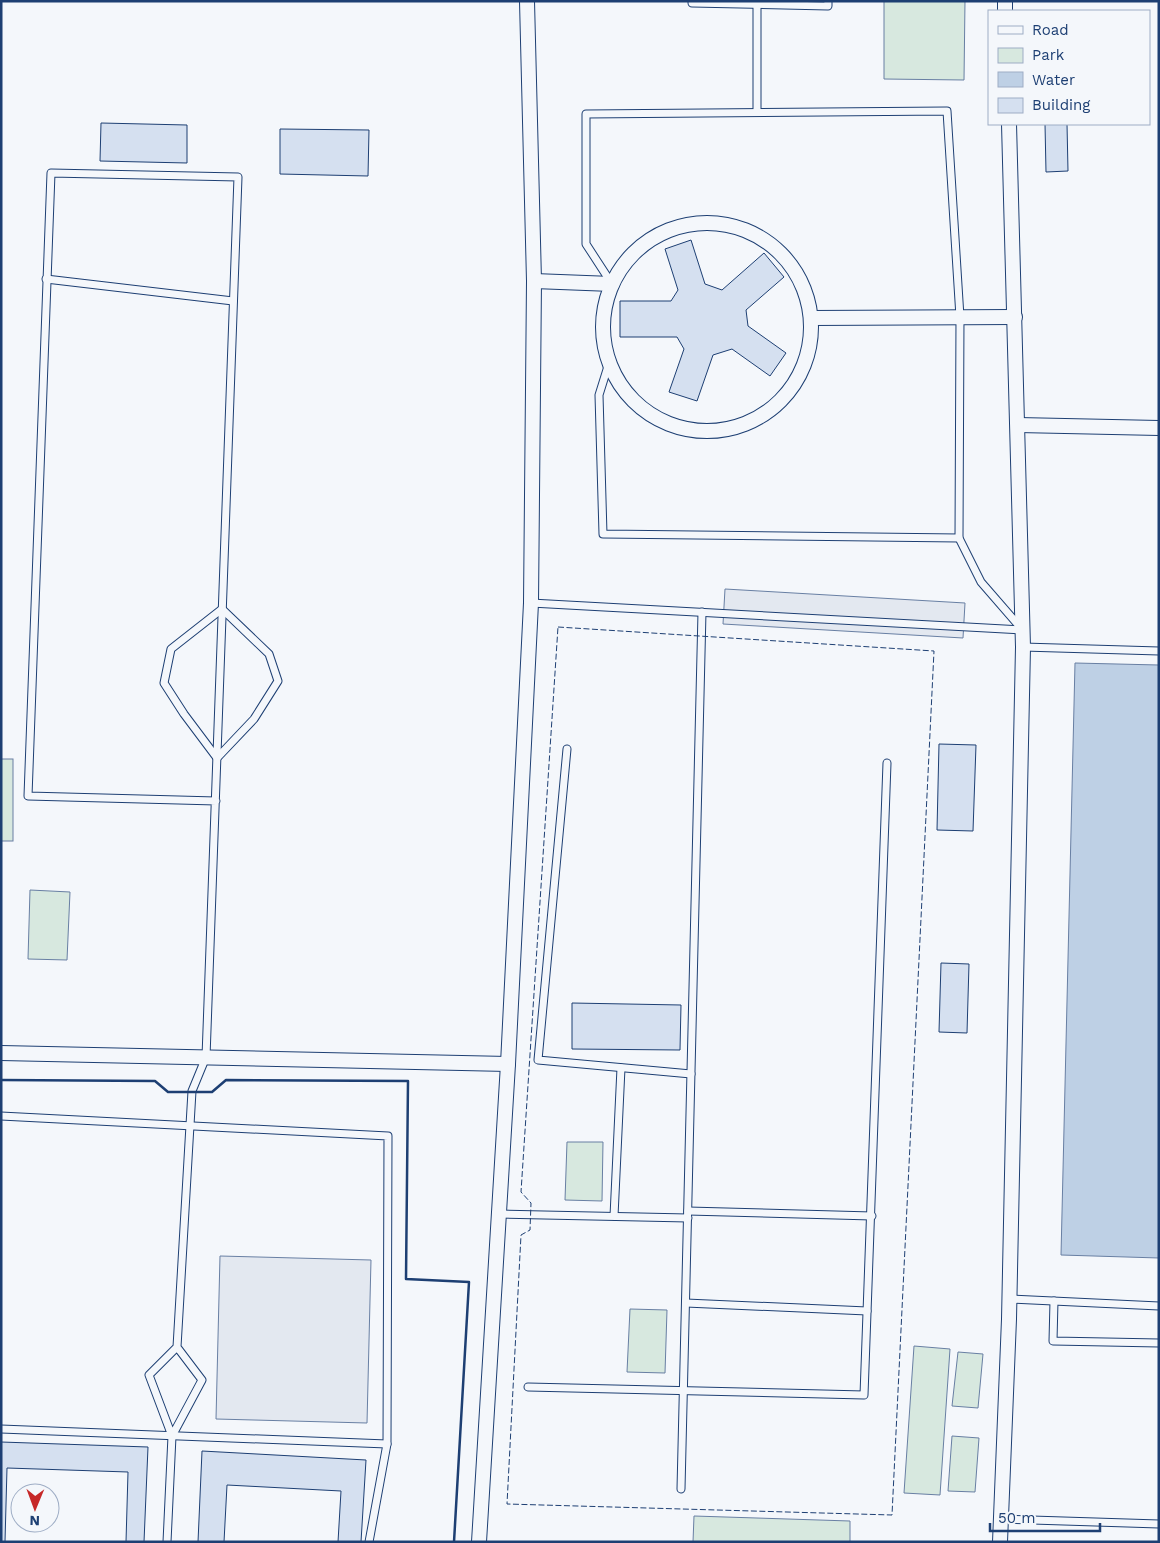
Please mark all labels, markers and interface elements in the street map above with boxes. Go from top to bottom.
legend [988,10,1150,125]
text: Road [1032,21,1069,39]
text: Park [1032,46,1065,64]
text: Water [1032,71,1075,89]
text: Building [1032,96,1090,114]
north arrow [10,1483,60,1533]
scale bar [990,1500,1100,1532]
text: 50 m [998,1509,1035,1527]
text: N [29,1513,40,1529]

